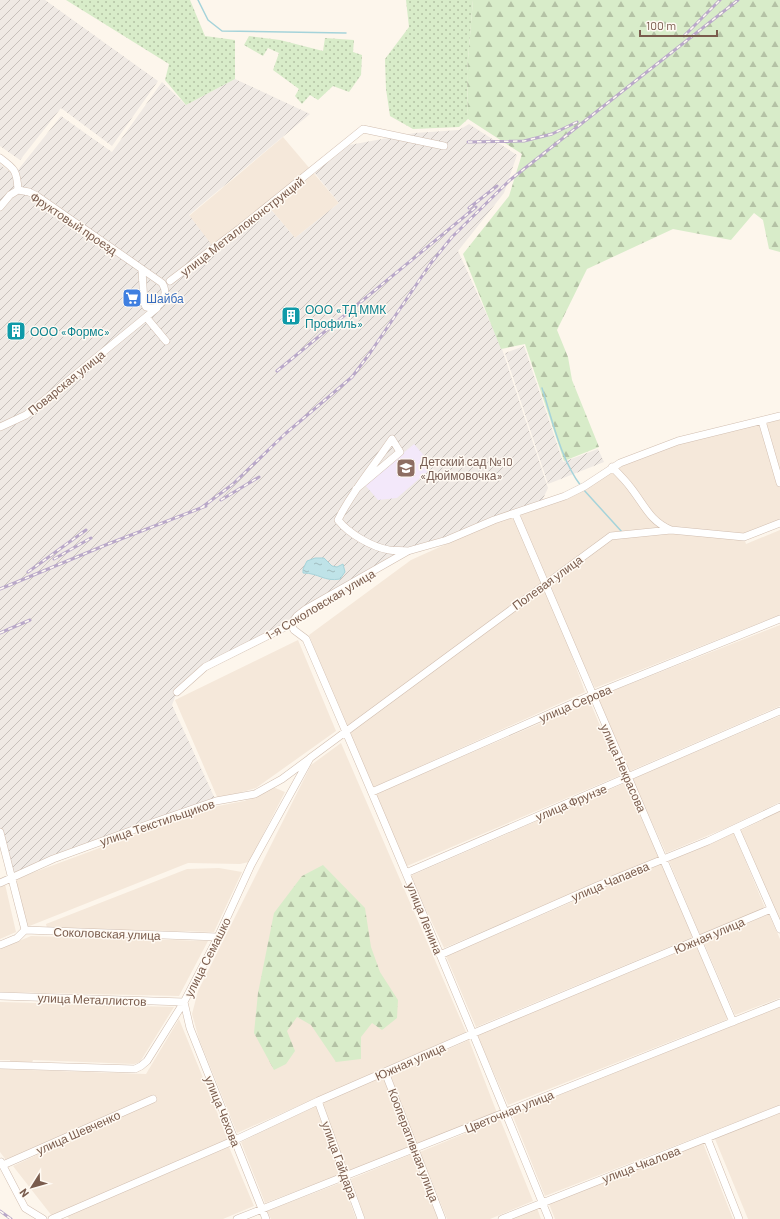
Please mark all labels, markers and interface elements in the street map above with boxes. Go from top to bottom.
scale bar [640,12,717,38]
text: 100 m [646,18,676,32]
street label: улица Металлоконструкций [177,173,307,279]
street label: Фруктовый проезд [27,189,120,258]
supermarket icon: Шайба [121,287,143,309]
place label: Шайба [146,291,184,305]
place label: ООО «ТД ММК Профиль» [305,302,386,331]
building icon: ООО «ТД ММК Профиль» [280,305,302,327]
building icon: ООО «Формс» [5,320,27,342]
place label: ООО «Формс» [30,324,110,339]
street label: Поварская улица [25,346,108,418]
place label: Детский сад №10 «Дюймовочка» [420,454,513,483]
school or university icon: Детский сад №10 «Дюймовочка» [395,457,417,479]
street label: Полевая улица [509,552,586,613]
street label: 1-я Соколовская улица [263,566,378,643]
street label: улица Серова [537,681,614,725]
street label: улица Некрасова [597,722,650,815]
street label: улица Фрунзе [533,781,609,824]
street label: улица Текстильщиков [98,796,217,849]
street label: улица Чапаева [569,858,652,905]
street label: улица Ленина [403,880,446,957]
street label: Южная улица [672,914,747,957]
street label: улица Семашко [181,915,234,1000]
street label: Соколовская улица [53,924,161,943]
street label: улица Металлистов [37,990,147,1009]
street label: Южная улица [373,1039,448,1084]
street label: улица Чехова [201,1073,244,1149]
street label: Кооперативная улица [385,1086,442,1204]
street label: Цветочная улица [463,1087,556,1136]
street label: улица Шевченко [34,1107,123,1158]
street label: улица Гайдара [319,1119,361,1201]
street label: улица Чкалова [600,1143,683,1186]
north arrow [12,1167,52,1207]
text: N [16,1186,31,1200]

